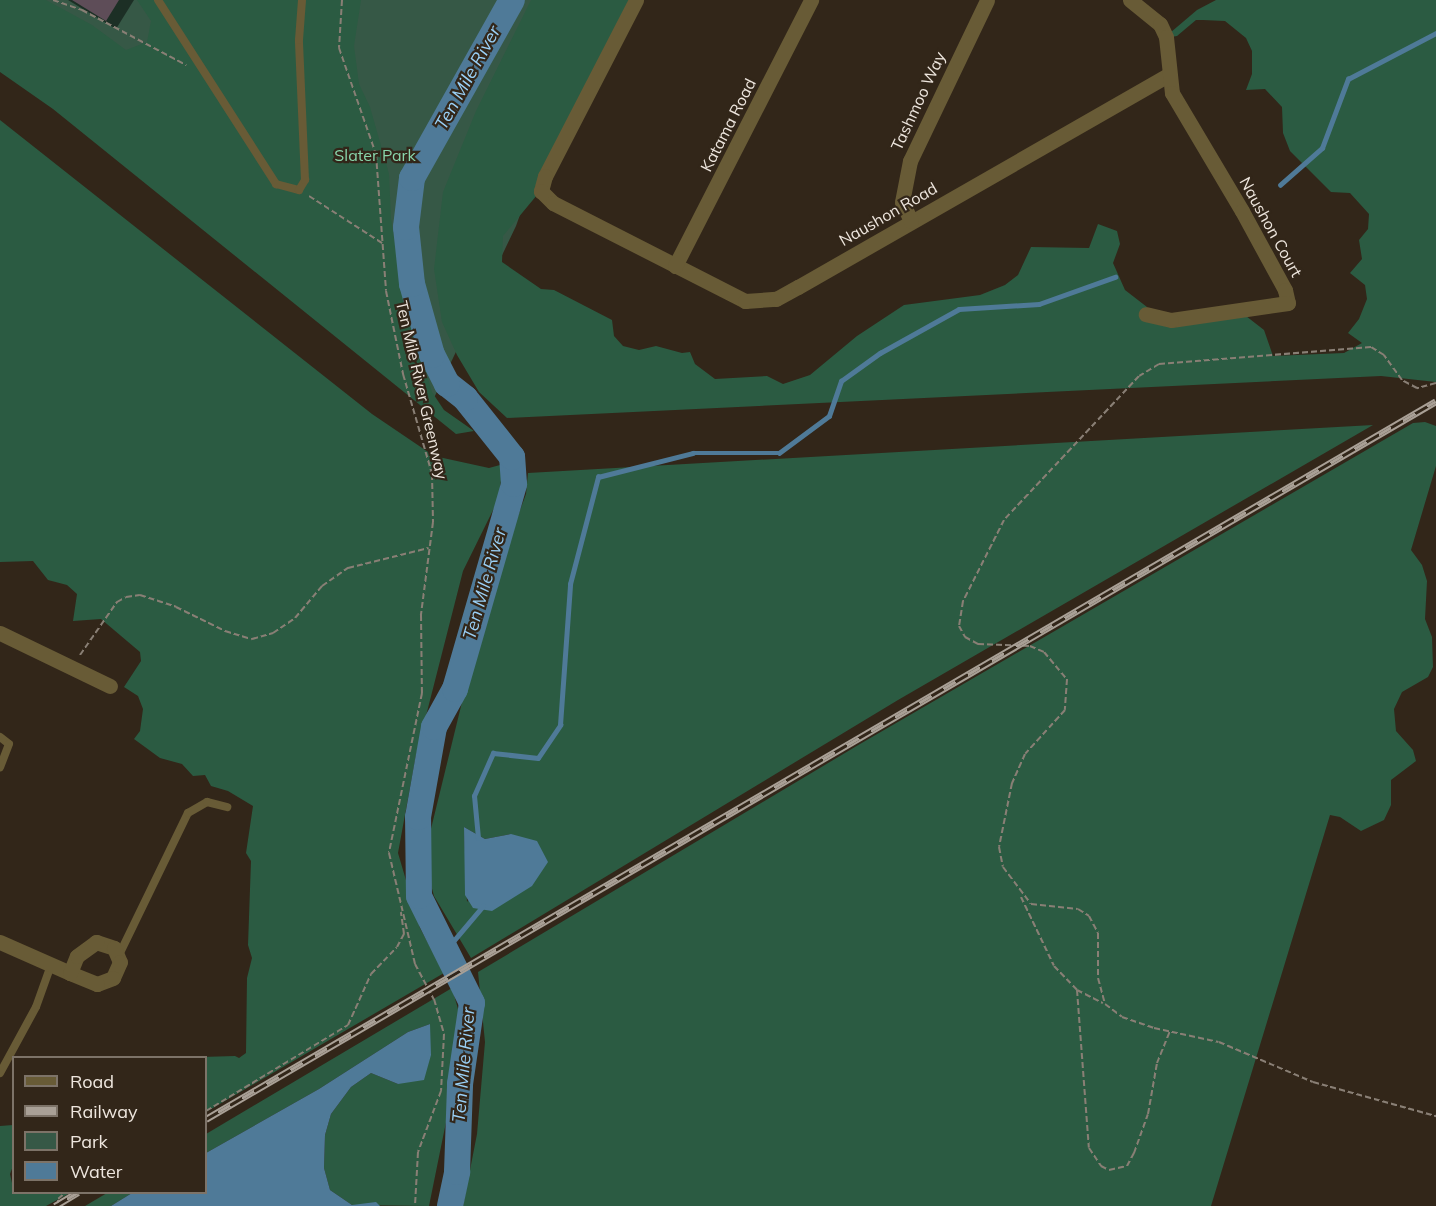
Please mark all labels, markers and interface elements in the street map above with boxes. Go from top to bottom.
water label: Ten Mile River [431,22,505,134]
street label: Tashmoo Way [887,49,949,153]
street label: Katama Road [696,75,760,175]
park label: Slater Park [334,145,416,165]
street label: Naushon Court [1236,174,1306,280]
street label: Naushon Road [836,178,940,250]
street label: Ten Mile River Greenway [392,299,452,481]
water label: Ten Mile River [459,525,511,643]
water label: Ten Mile River [448,1007,480,1123]
legend [12,1056,207,1194]
text: Road [70,1070,114,1093]
text: Railway [70,1100,138,1123]
text: Park [70,1130,108,1153]
text: Water [70,1160,122,1183]

